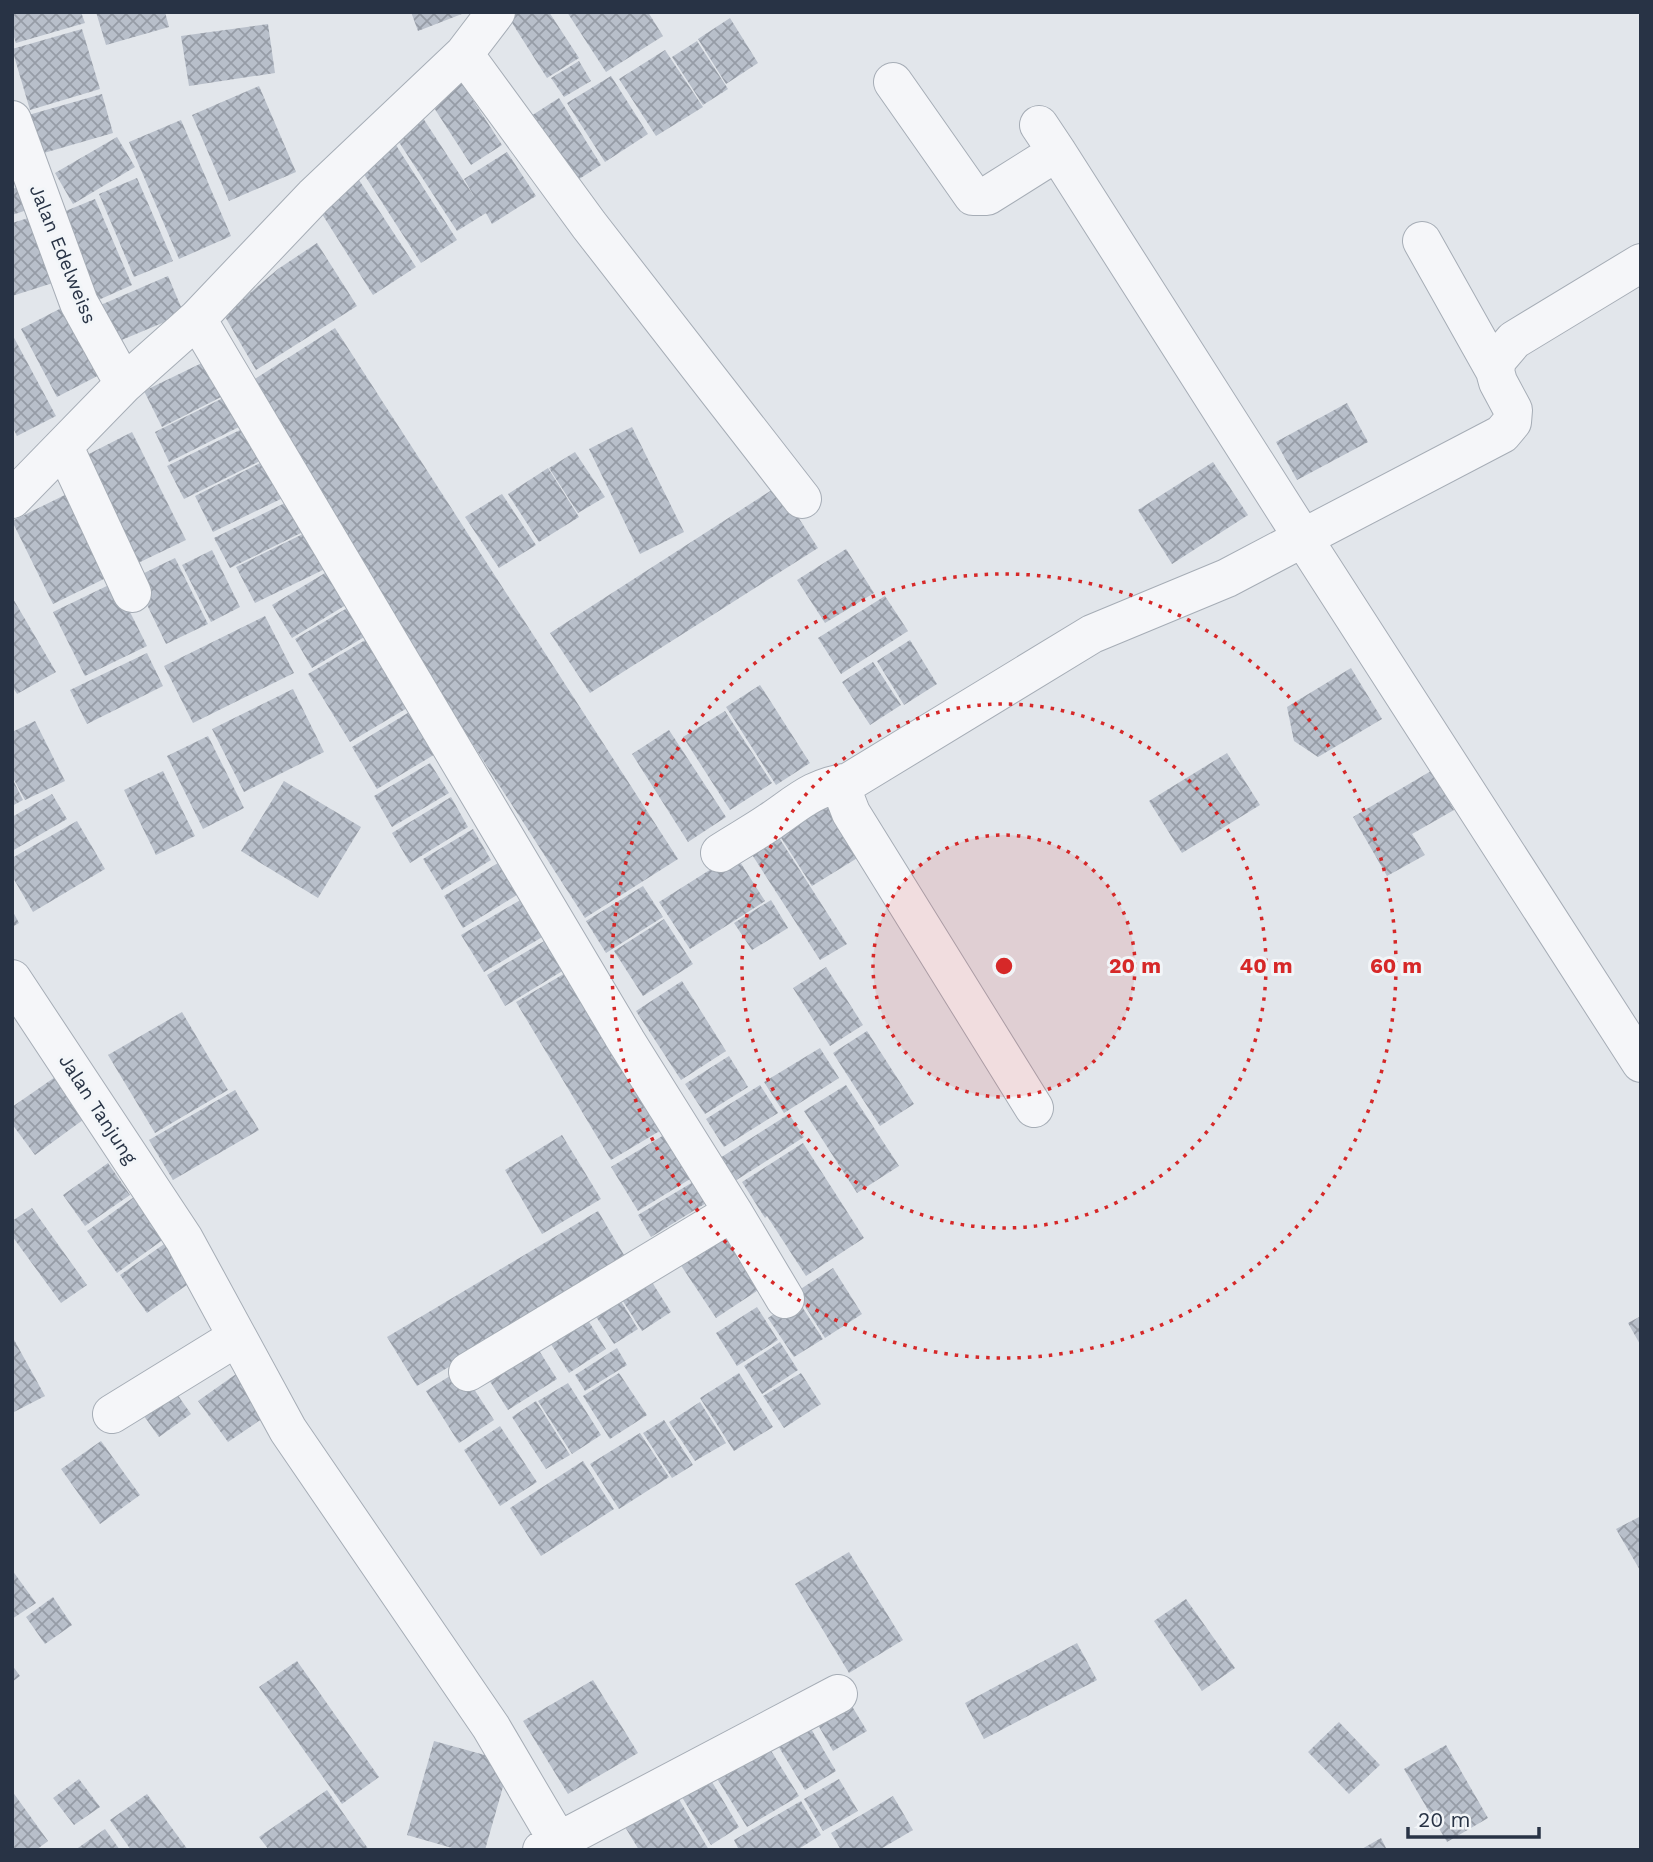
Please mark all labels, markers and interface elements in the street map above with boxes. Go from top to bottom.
street label: Jalan Edelweiss [25,181,101,327]
text: 20 m [1109,953,1161,978]
text: 40 m [1240,953,1292,978]
text: 60 m [1370,953,1422,978]
centre of rings [992,954,1016,978]
street label: Jalan Tanjung [54,1050,142,1169]
scale bar [1408,1796,1539,1840]
text: 20 m [1418,1807,1470,1832]

